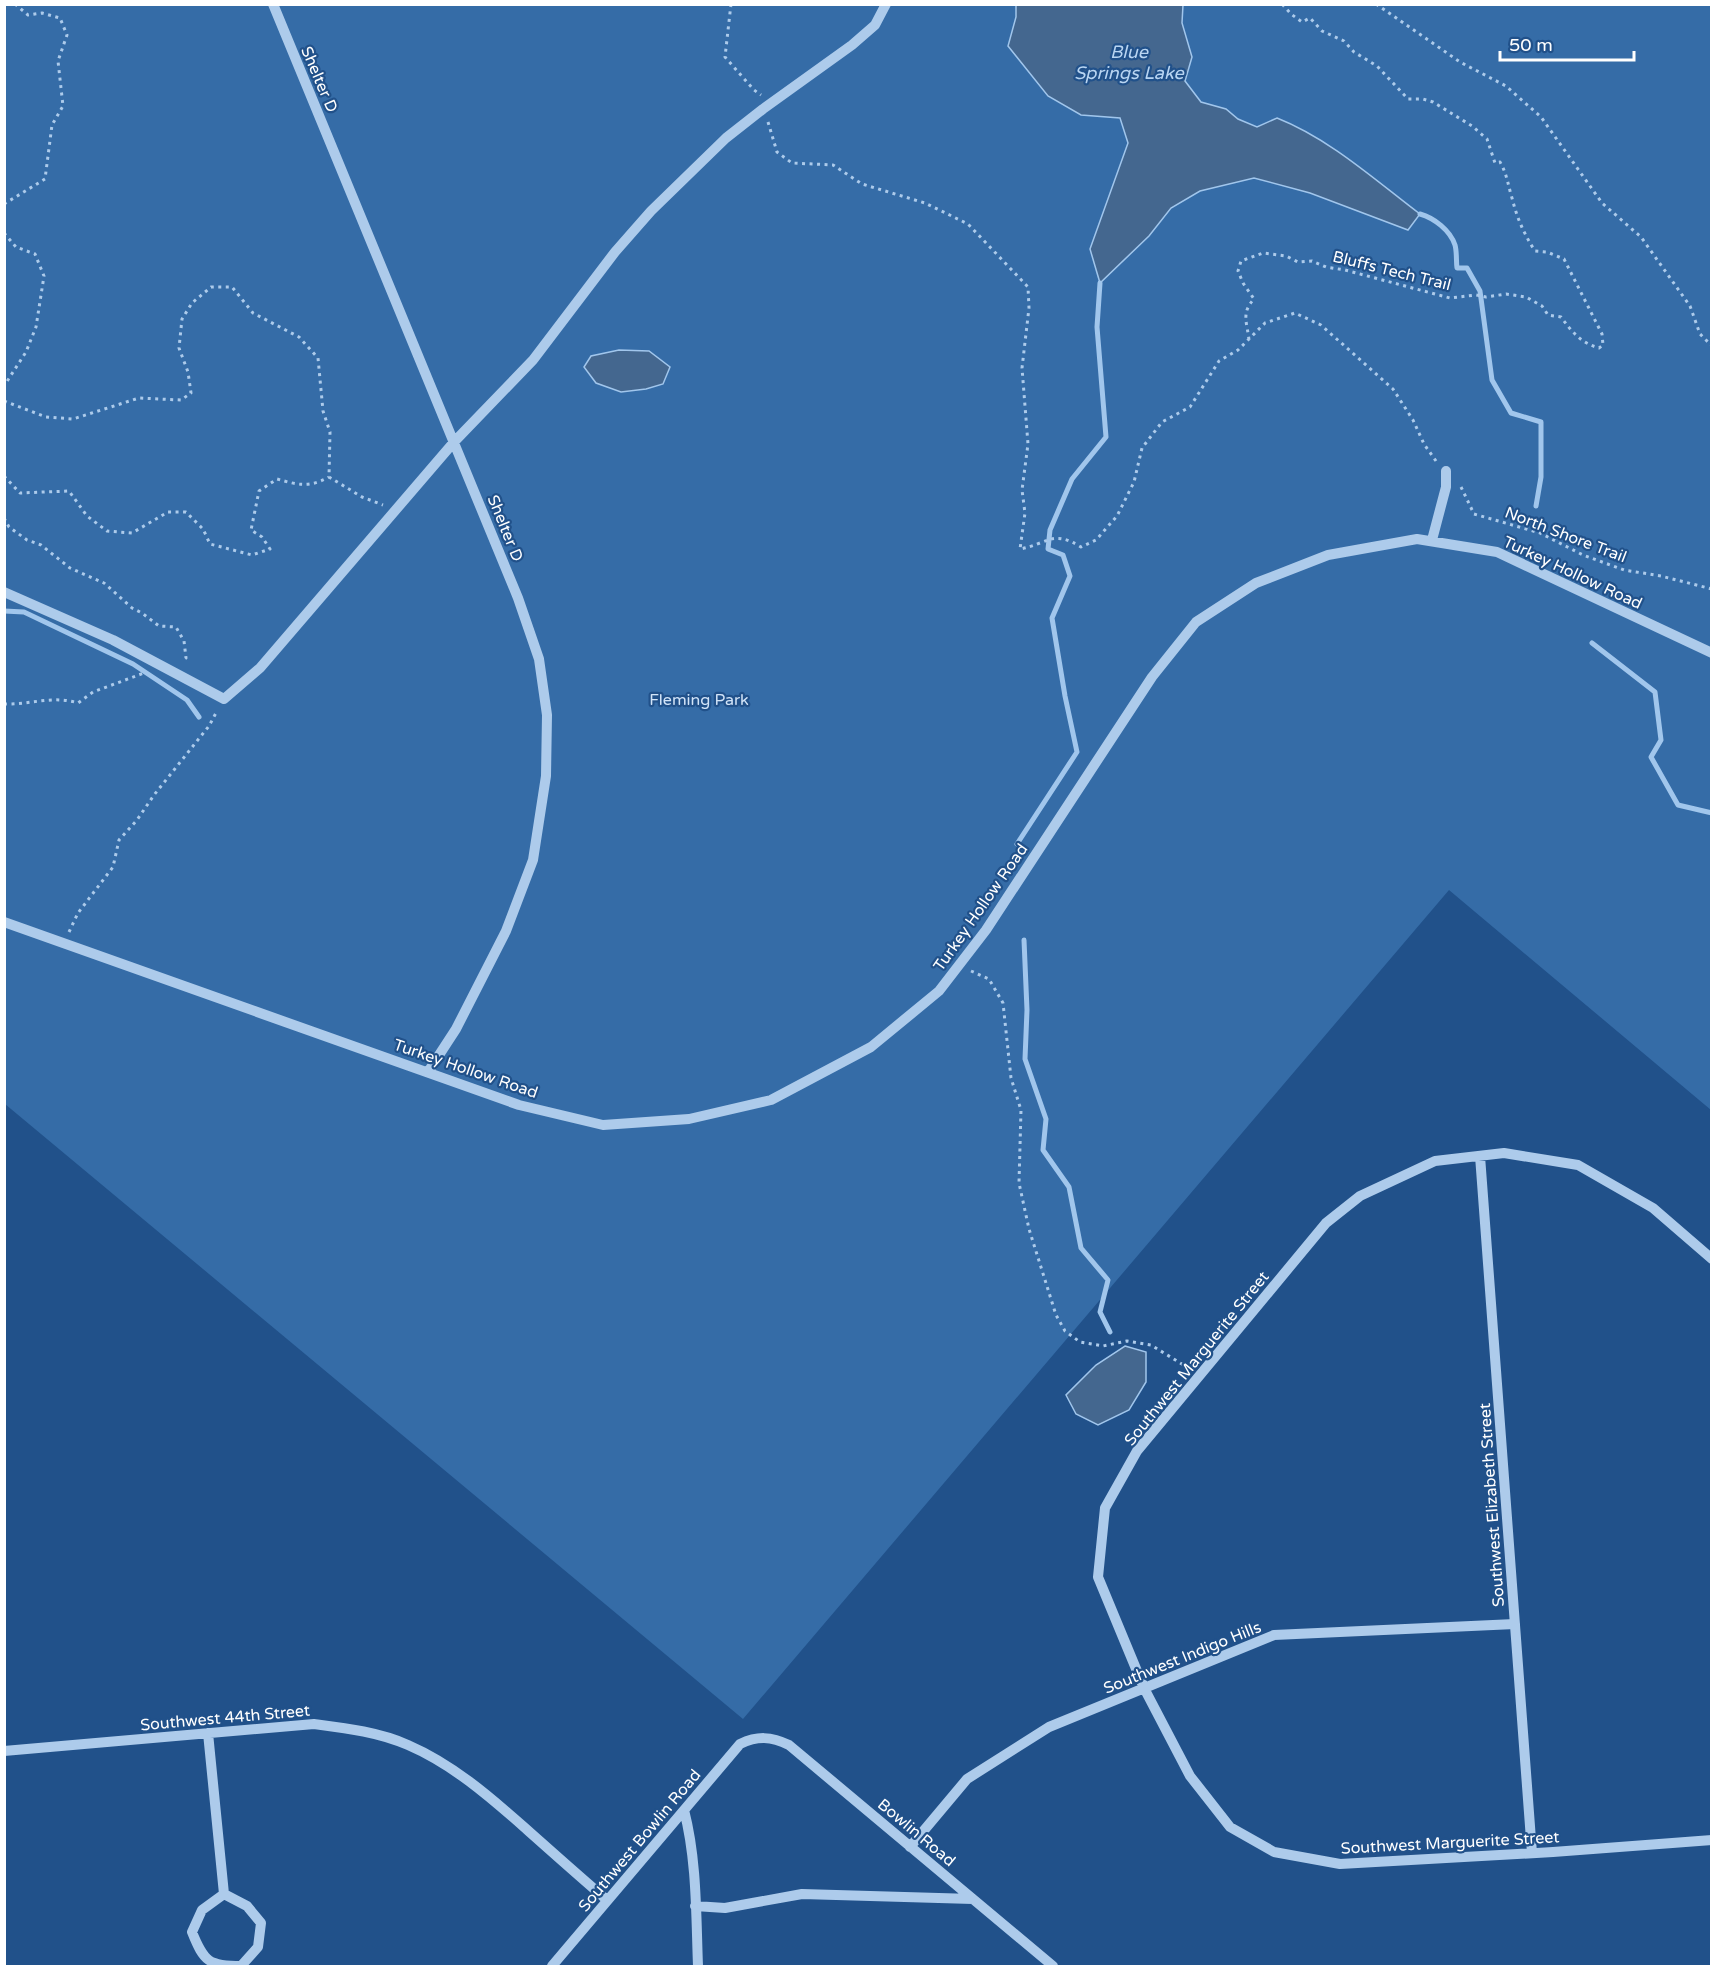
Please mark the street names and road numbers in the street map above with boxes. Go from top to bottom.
street label: Shelter D [296,43,342,115]
street label: Bluffs Tech Trail [1331,247,1453,295]
street label: Shelter D [483,492,527,565]
street label: North Shore Trail [1502,503,1629,567]
street label: Turkey Hollow Road [1500,532,1645,614]
street label: Turkey Hollow Road [929,840,1032,975]
street label: Turkey Hollow Road [391,1035,540,1103]
street label: Southwest Marguerite Street [1120,1267,1273,1450]
street label: Southwest Elizabeth Street [1475,1402,1509,1608]
street label: Southwest Indigo Hills [1101,1617,1264,1699]
street label: Southwest 44th Street [139,1701,311,1735]
street label: Southwest Bowlin Road [574,1765,705,1916]
street label: Bowlin Road [873,1794,959,1871]
street label: Southwest Marguerite Street [1340,1827,1560,1859]

